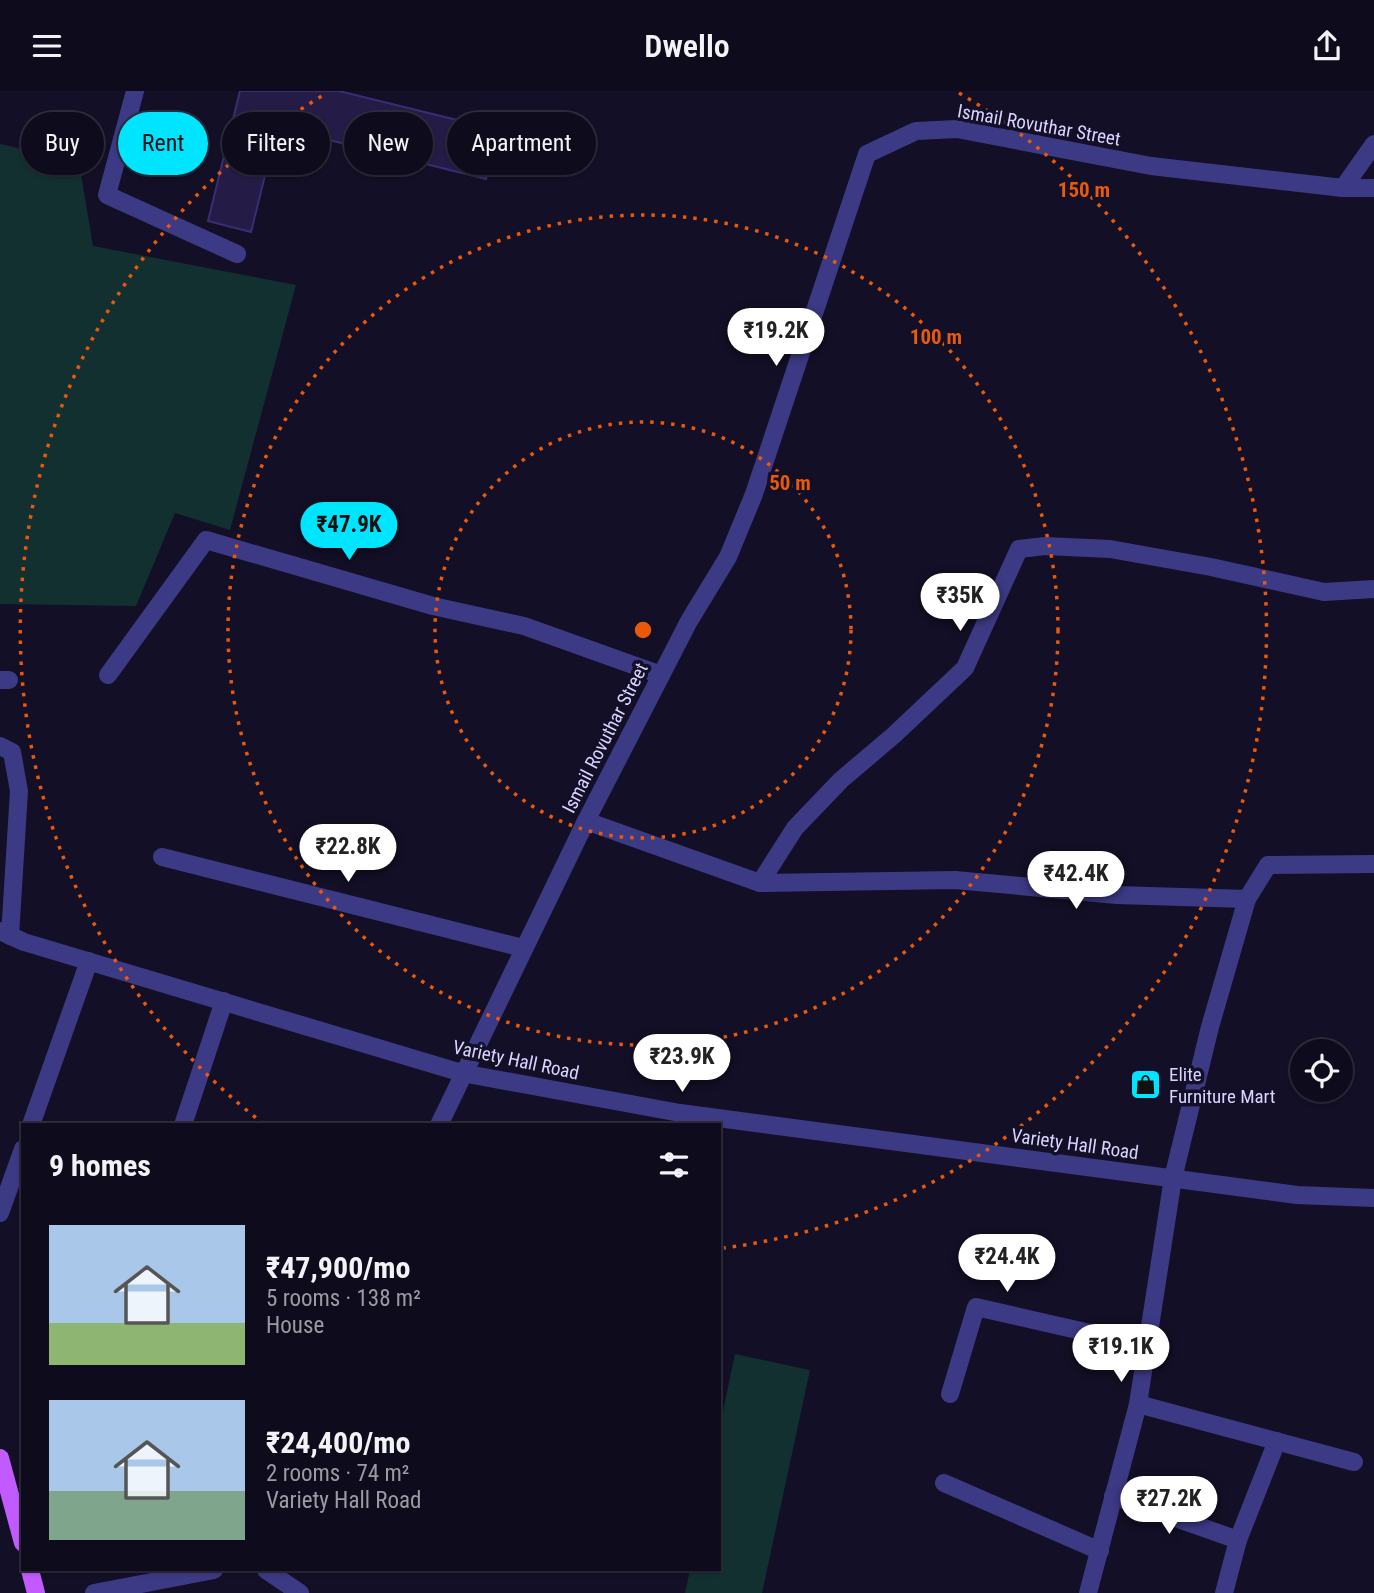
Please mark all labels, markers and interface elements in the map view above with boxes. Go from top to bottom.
icon: menu [28,27,66,65]
text: Dwello [644,27,730,65]
icon: share [1308,27,1346,65]
street label: Ismail Rovuthar Street [956,99,1122,151]
chip: Buy [21,112,104,175]
chip: Rent [118,112,208,175]
chip: Filters [222,112,330,175]
chip: New [344,112,433,175]
chip: Apartment [447,112,596,175]
text: 150 m [1058,178,1110,202]
pin: ₹19.2K [719,309,833,368]
text: ₹19.2K [743,317,809,344]
text: 100 m [910,325,962,349]
text: 50 m [769,471,811,495]
pin: ₹47.9K [292,503,406,562]
text: ₹47.9K [316,511,382,538]
pin: ₹35K [919,573,1001,633]
text: ₹35K [937,582,983,609]
centre of rings [631,618,655,642]
street label: Ismail Rovuthar Street [557,659,653,817]
pin: ₹22.8K [291,825,405,884]
text: ₹22.8K [315,833,381,860]
pin: ₹42.4K [1019,851,1133,911]
text: ₹42.4K [1043,860,1109,887]
street label: Variety Hall Road [451,1035,581,1085]
pin: ₹23.9K [625,1035,739,1094]
map controls [1290,1039,1353,1102]
button: locate [1290,1039,1353,1102]
text: ₹23.9K [649,1043,715,1070]
place label: Elite Furniture Mart [1169,1063,1276,1108]
shop icon: Elite Furniture Mart [1129,1068,1163,1102]
street label: Variety Hall Road [1010,1124,1140,1164]
icon: filters [655,1146,693,1184]
text: 9 homes [49,1148,151,1183]
pin: ₹24.4K [950,1235,1064,1294]
text: ₹24.4K [974,1243,1040,1270]
text: ₹47,900/mo [266,1250,410,1285]
icon: home [105,1253,189,1337]
text: 5 rooms · 138 m² [266,1285,421,1312]
text: House [266,1312,324,1339]
pin: ₹19.1K [1064,1325,1178,1384]
text: ₹19.1K [1088,1333,1154,1360]
text: ₹24,400/mo [266,1425,410,1460]
icon: home [105,1428,189,1512]
text: 2 rooms · 74 m² [266,1460,409,1487]
pin: ₹27.2K [1112,1477,1226,1536]
text: ₹27.2K [1136,1485,1202,1512]
text: Variety Hall Road [266,1487,421,1514]

